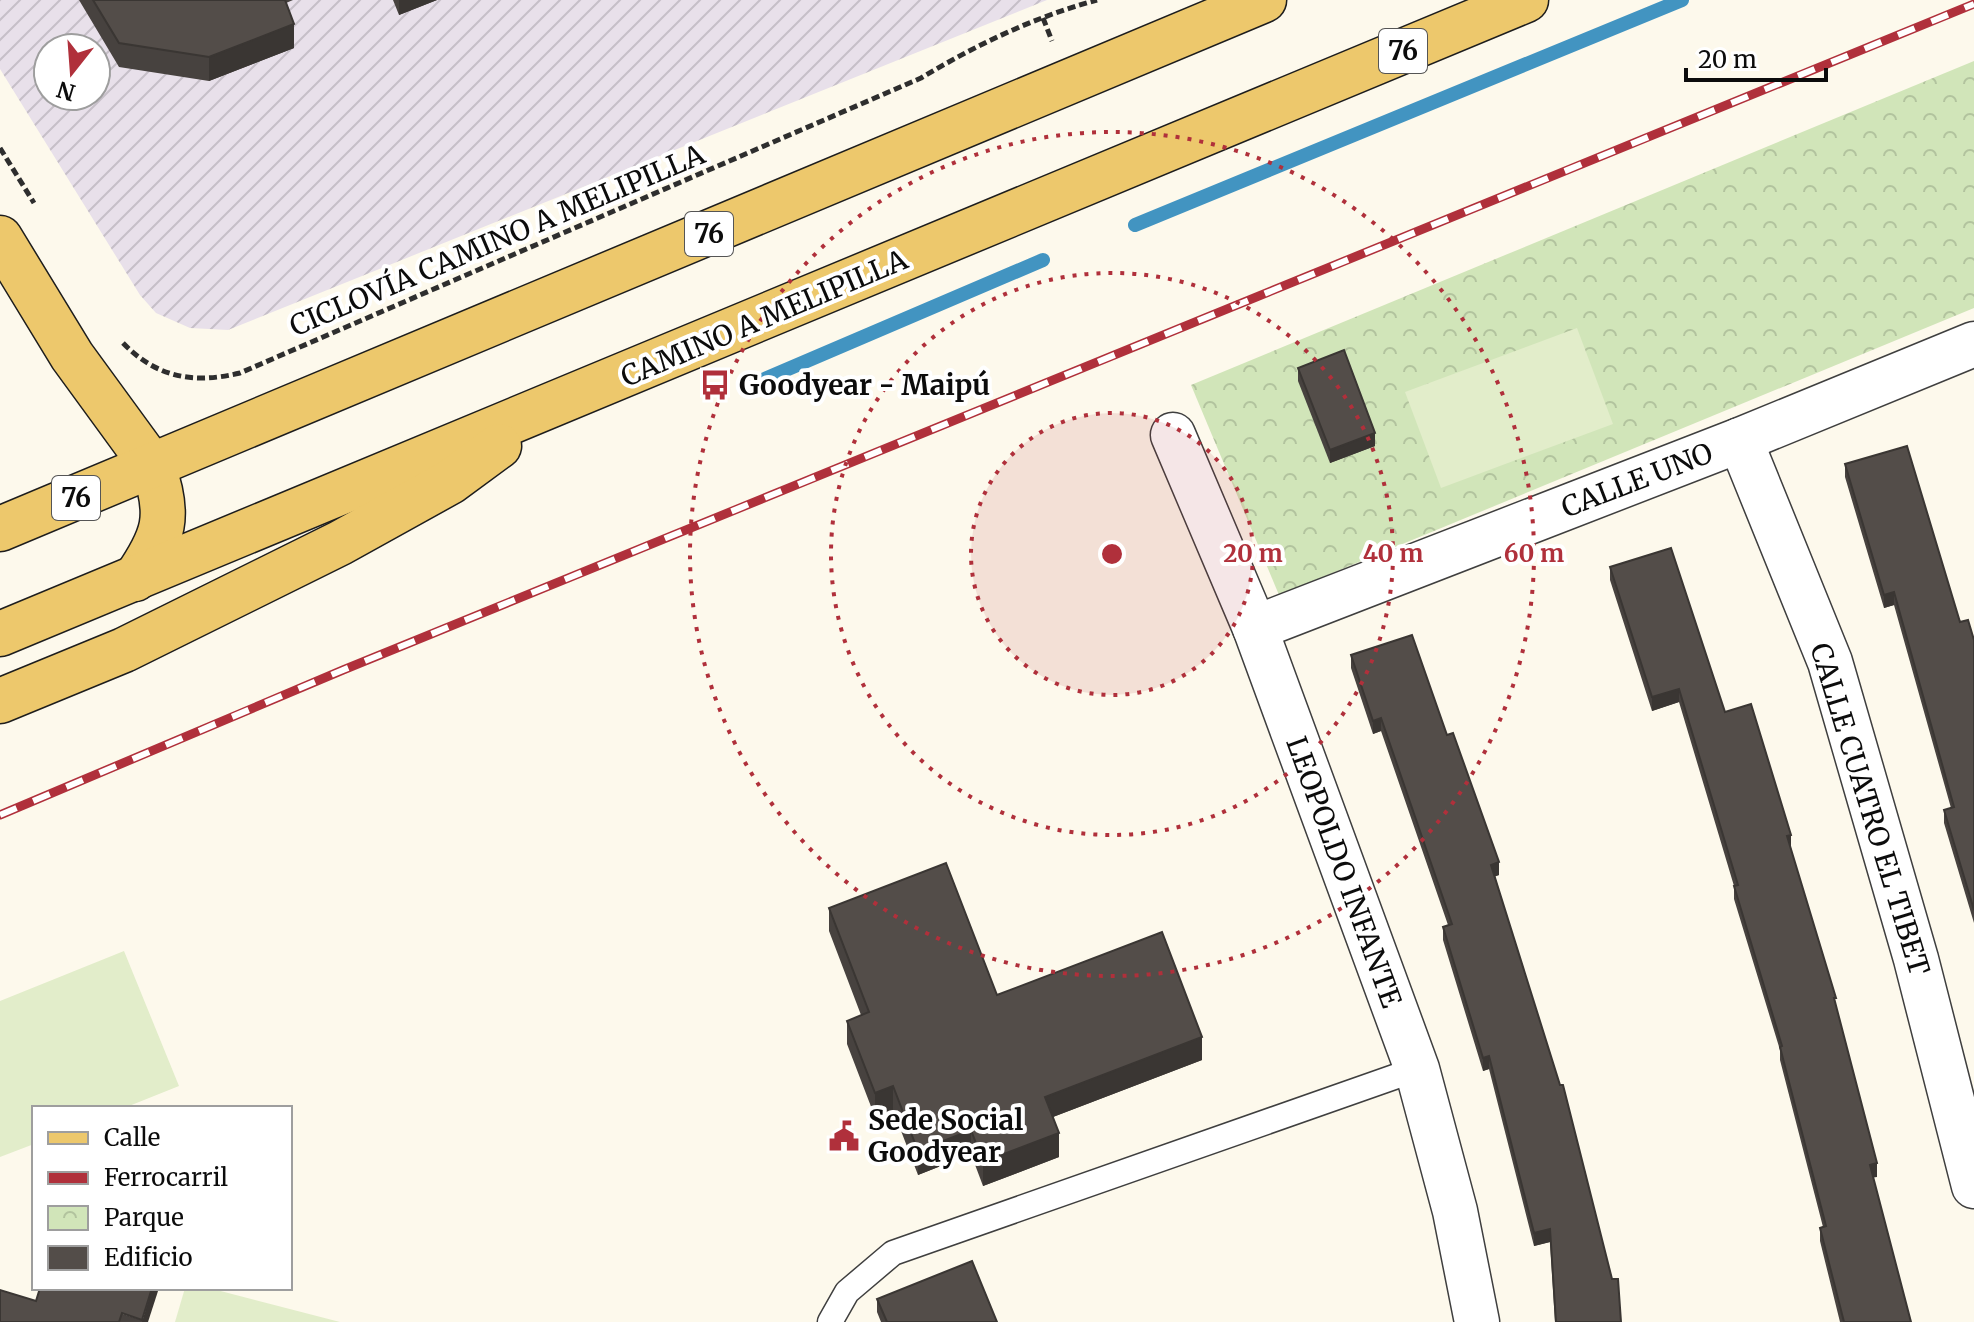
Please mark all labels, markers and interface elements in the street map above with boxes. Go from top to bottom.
road number: 76 [1379,29,1427,73]
north arrow [32,32,112,112]
scale bar [1686,32,1826,82]
text: 20 m [1698,44,1757,75]
text: N [53,75,79,107]
street label: CICLOVÍA CAMINO A MELIPILLA [284,136,710,344]
road number: 76 [685,212,733,256]
street label: CAMINO A MELIPILLA [615,241,913,395]
place label: Goodyear - Maipú [739,367,990,403]
bus stop icon: Goodyear - Maipú [698,368,732,402]
street label: CALLE UNO [1556,435,1718,525]
road number: 76 [52,476,100,520]
text: 20 m [1223,538,1283,569]
text: 40 m [1363,538,1423,569]
text: 60 m [1504,538,1564,569]
centre of rings [1098,540,1126,568]
street label: CALLE CUATRO EL TIBET [1802,639,1938,979]
street label: LEOPOLDO INFANTE [1278,732,1410,1012]
place label: Sede Social Goodyear [868,1102,1023,1170]
legend [32,1106,292,1290]
public building icon: Sede Social Goodyear [827,1119,861,1153]
text: Calle [104,1122,160,1153]
text: Ferrocarril [104,1162,228,1193]
text: Parque [104,1202,184,1233]
text: Edificio [104,1242,192,1273]

